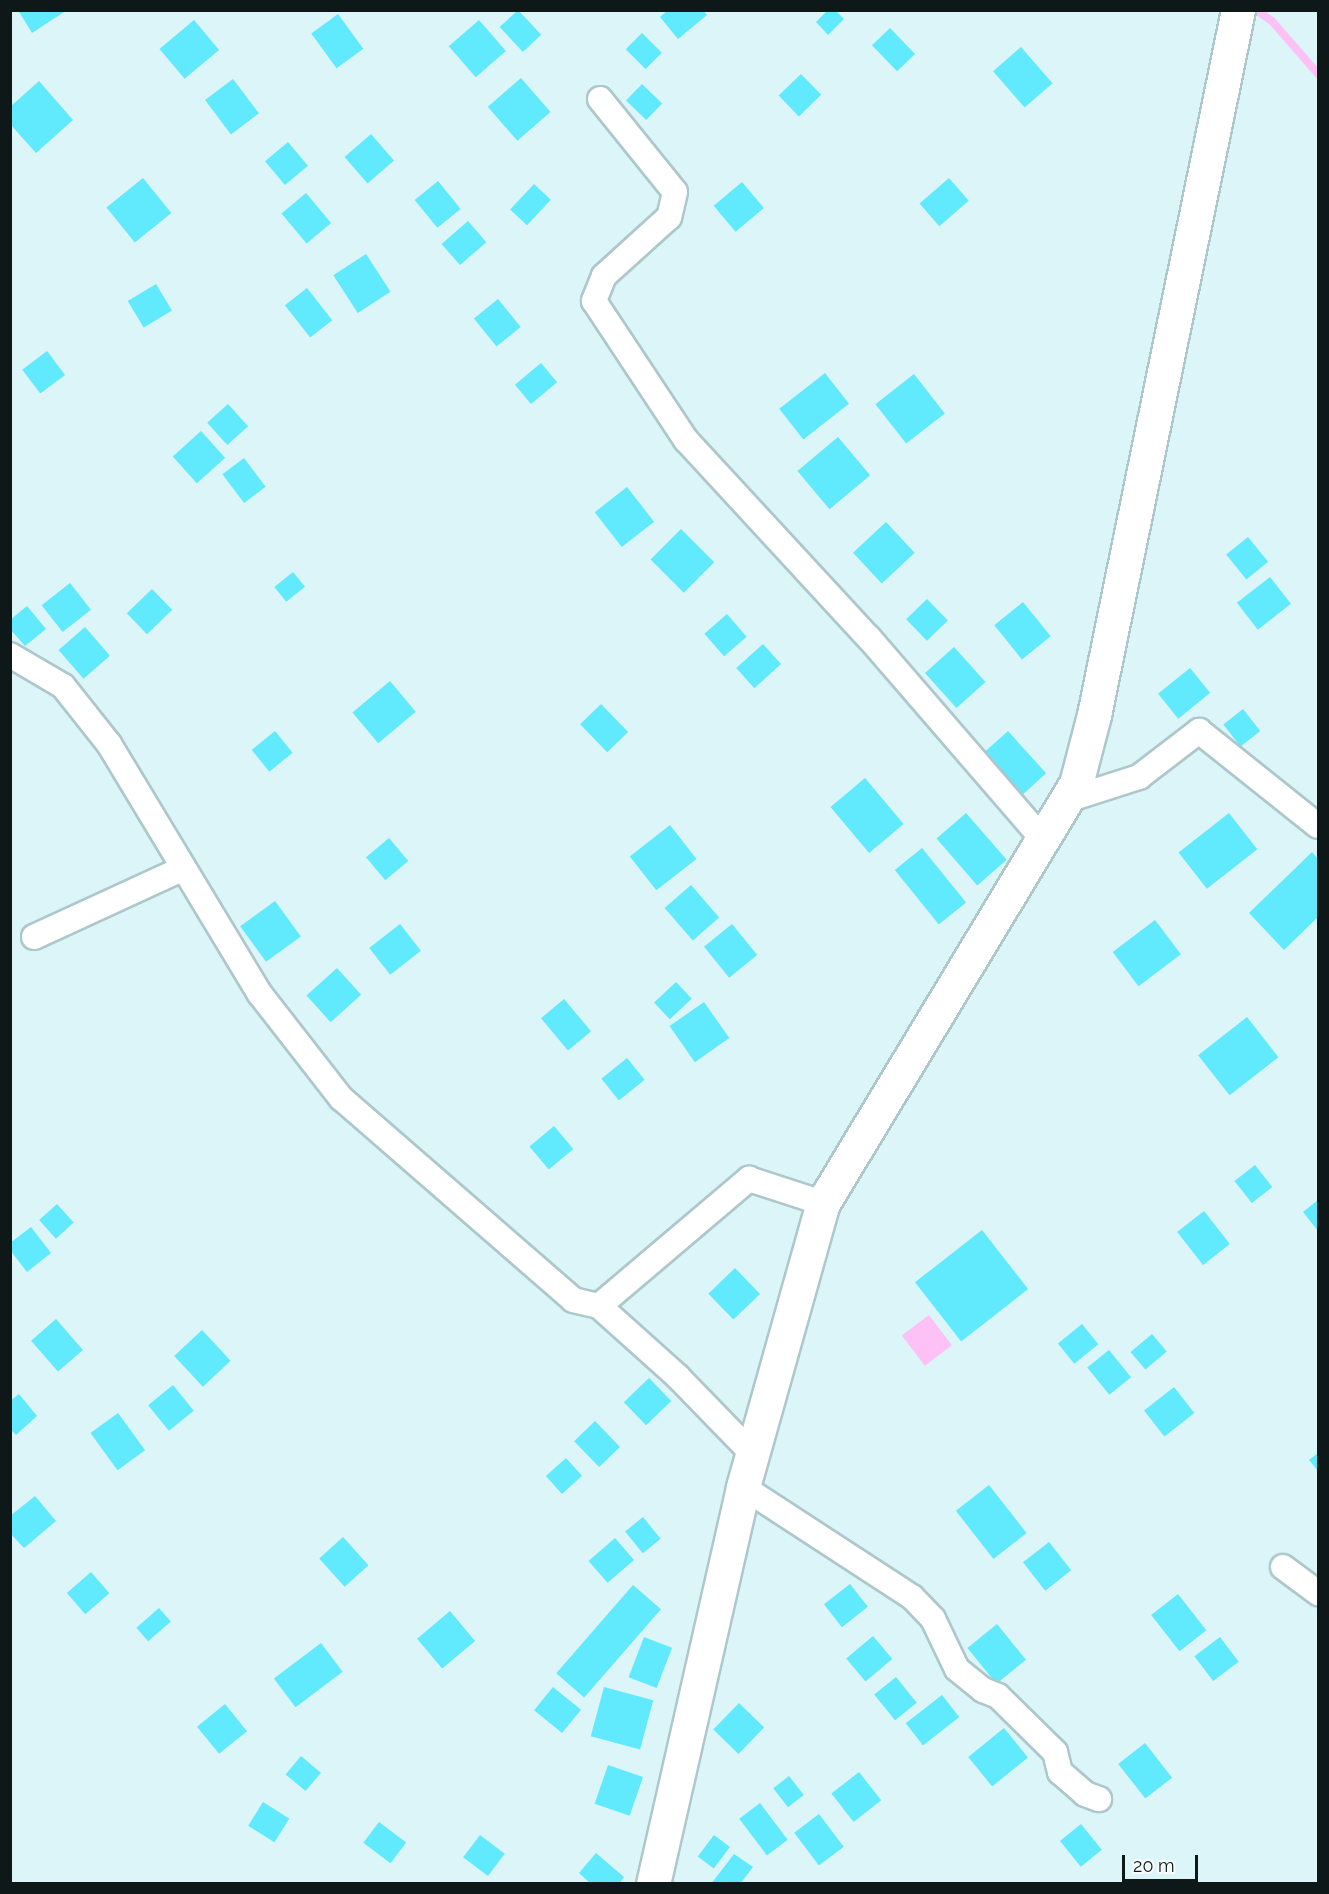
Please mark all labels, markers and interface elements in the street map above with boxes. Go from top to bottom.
scale bar [1125,1843,1202,1881]
text: 20 m [1133,1855,1175,1876]

